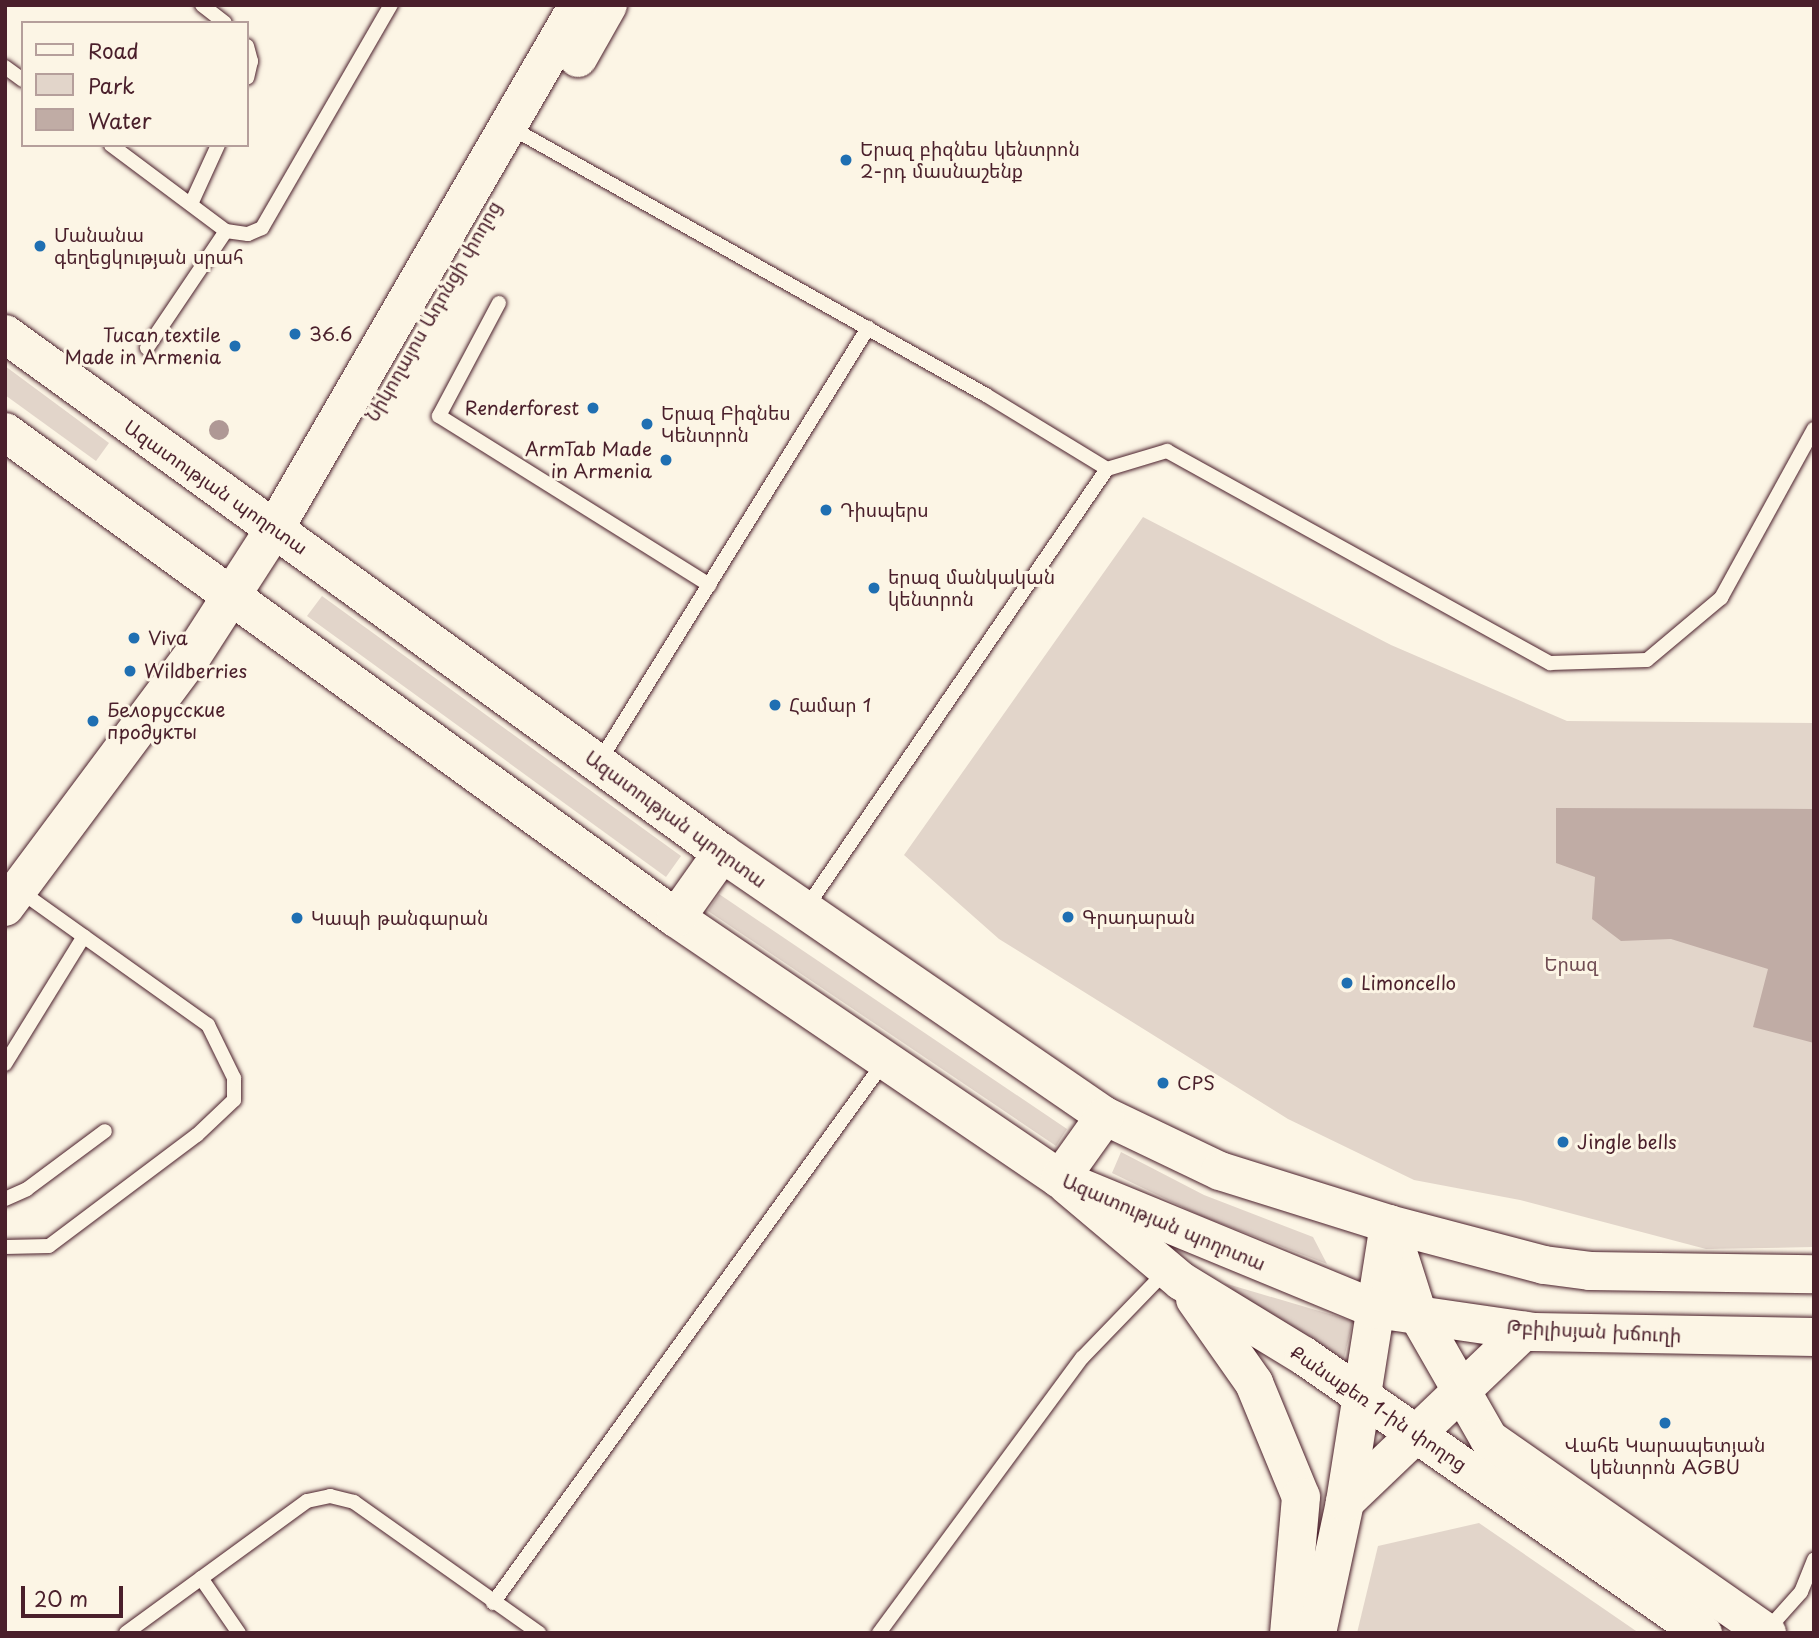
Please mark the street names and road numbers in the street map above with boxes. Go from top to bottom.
street label: Նիկողայոս Ադոնցի փողոց [360,197,506,425]
street label: Ազատության պողոտա [120,415,312,559]
street label: Ազատության պողոտա [581,746,771,892]
street label: Ազատության պողոտա [1059,1169,1269,1275]
street label: Թբիլիսյան խճուղի [1506,1315,1682,1347]
street label: Քանաքեռ 1-ին փողոց [1286,1340,1472,1476]

